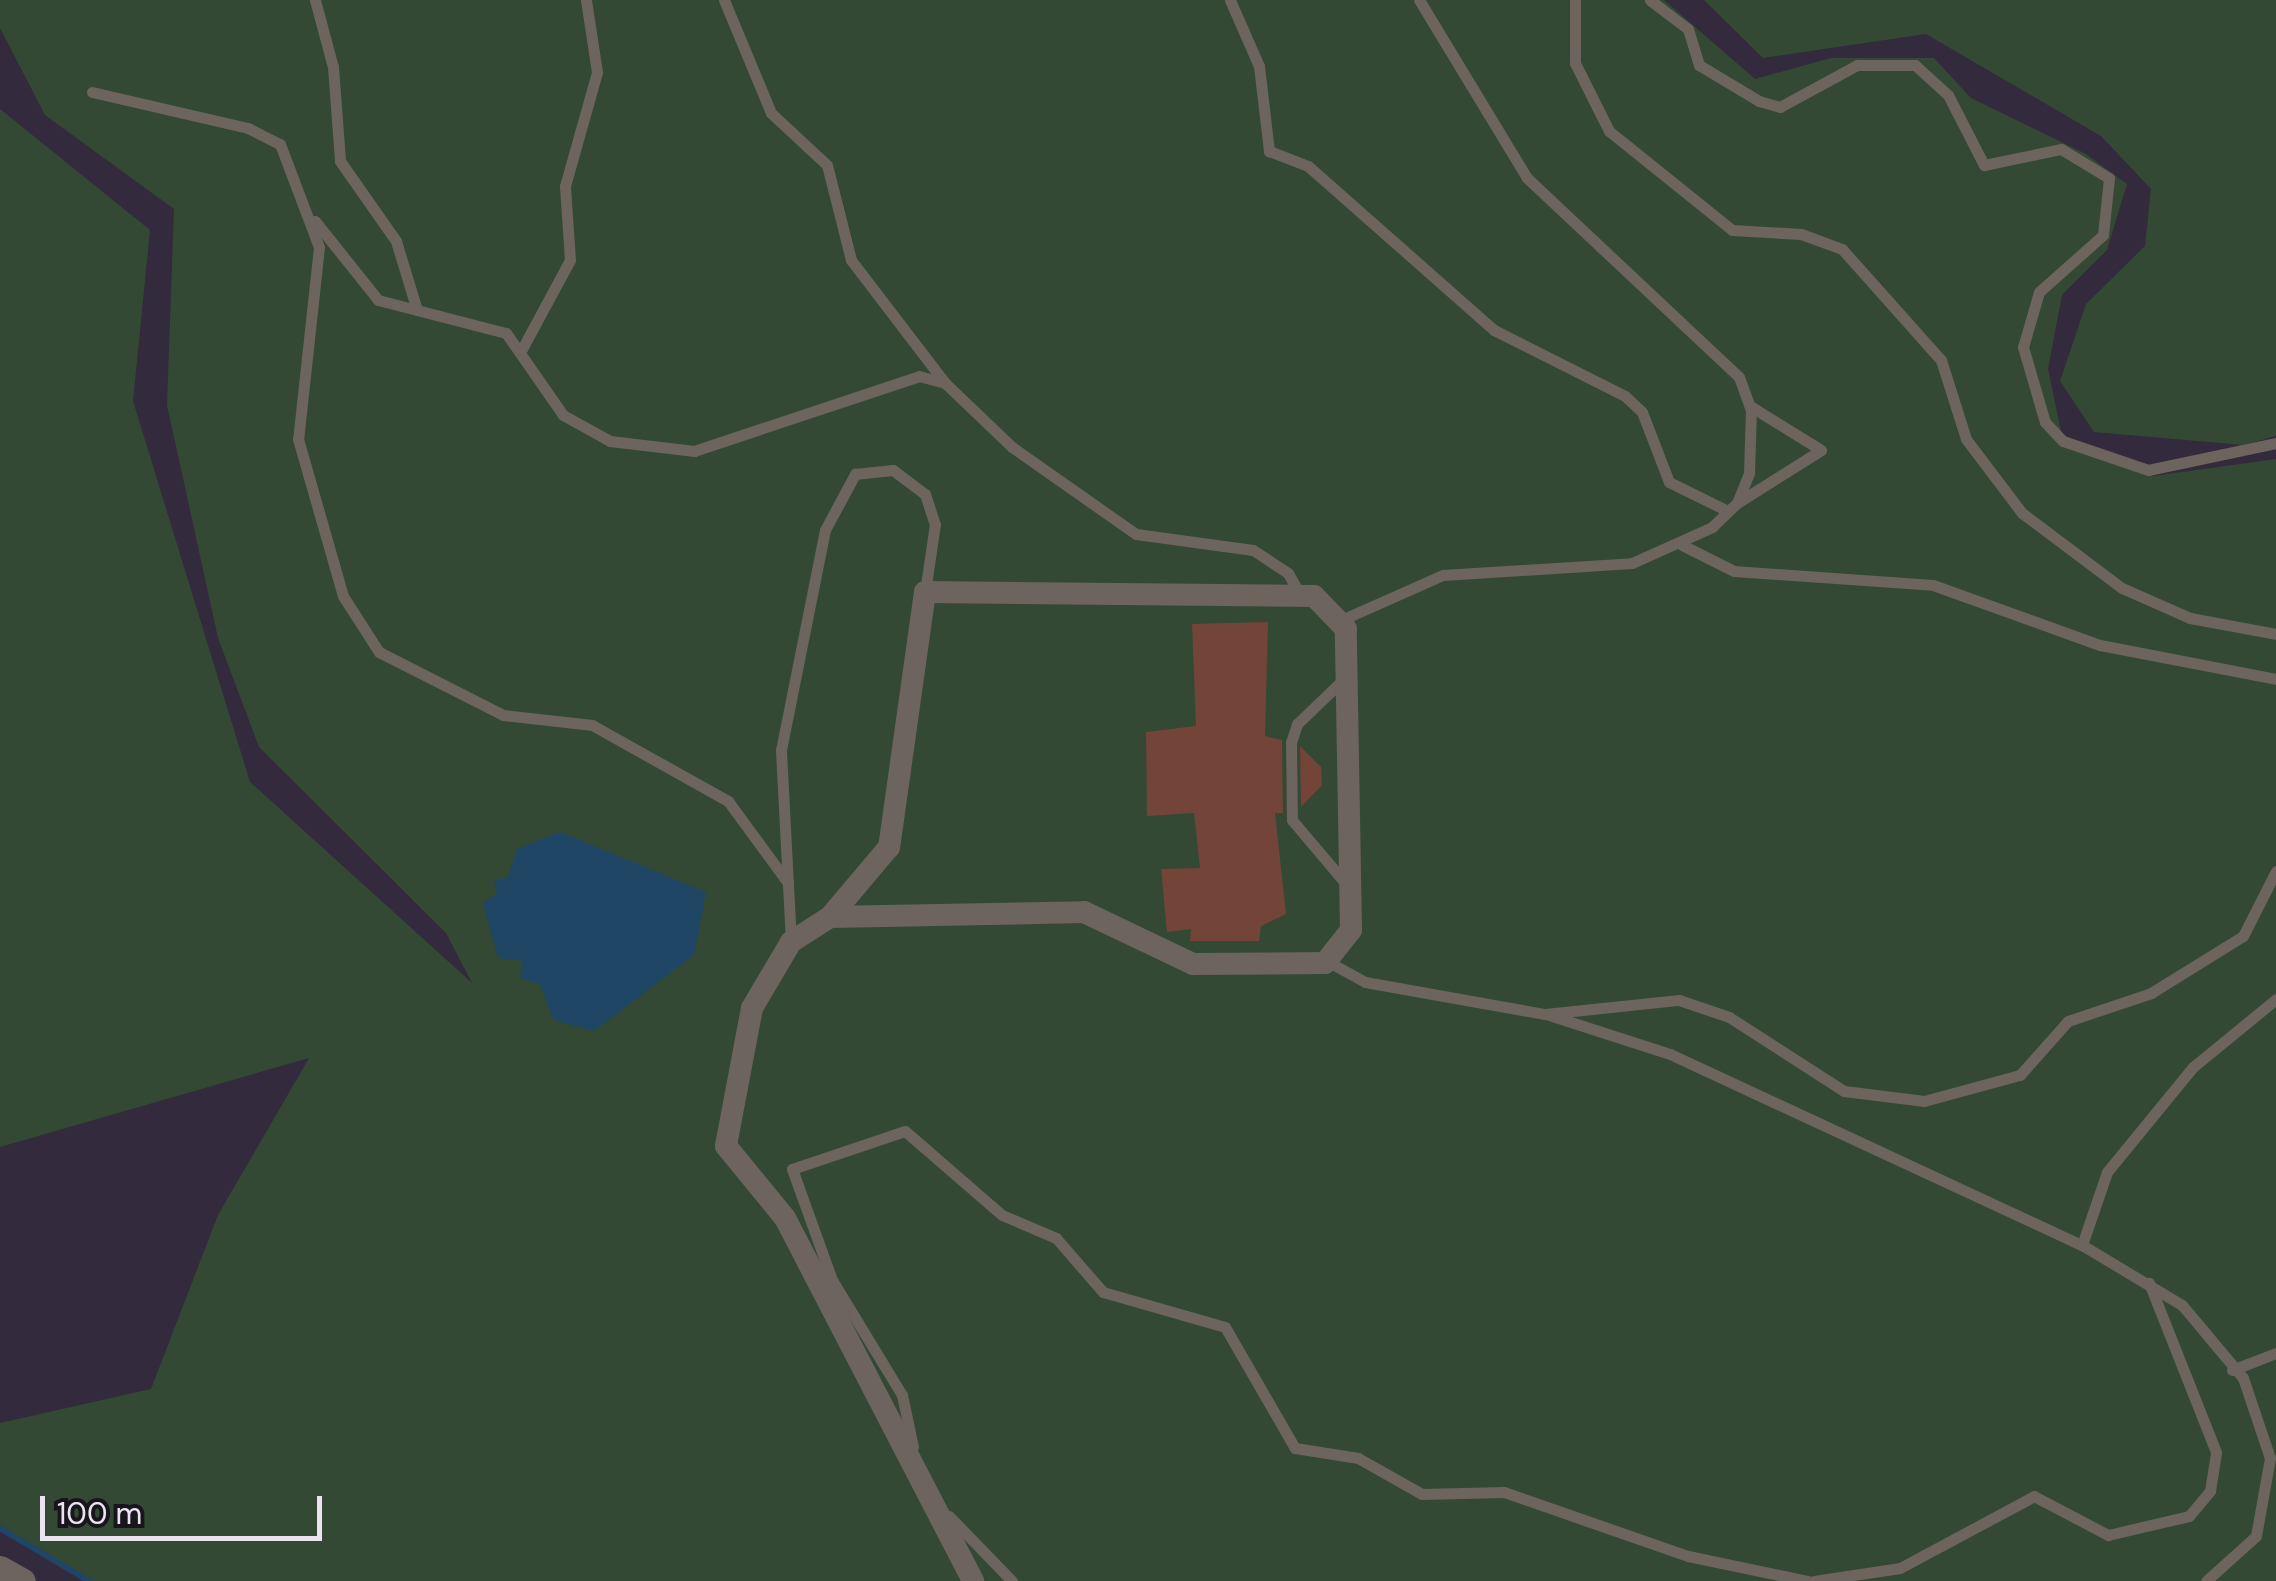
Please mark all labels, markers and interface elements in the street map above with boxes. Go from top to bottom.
scale bar [45,1476,328,1538]
text: 100 m [57,1494,142,1533]

